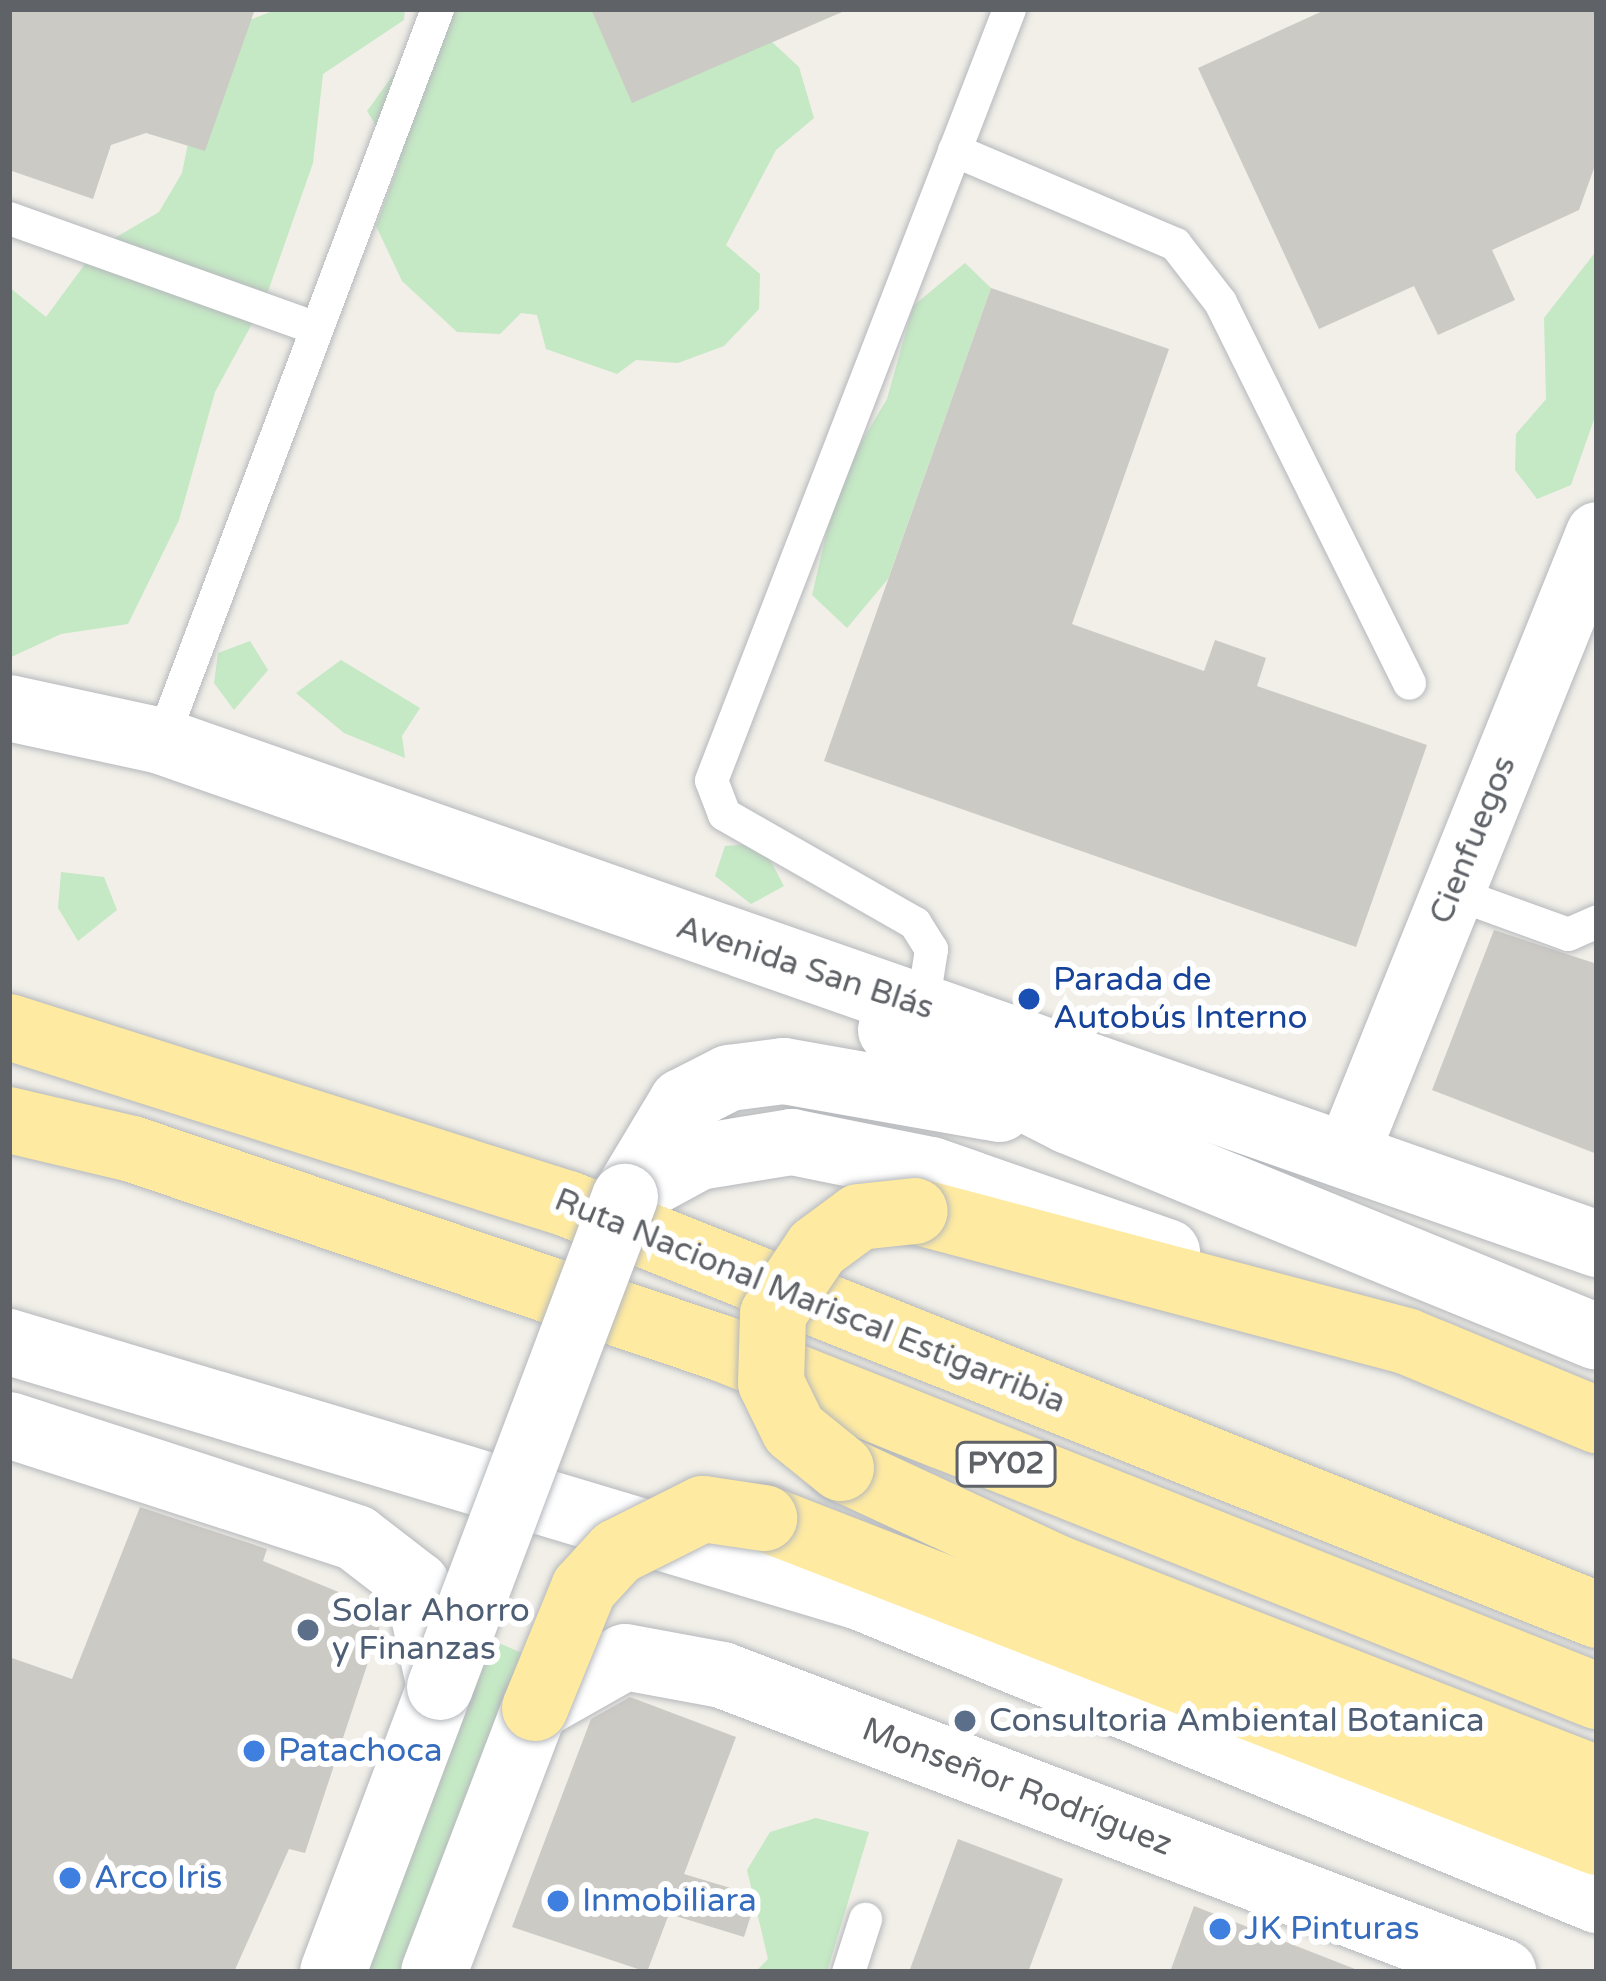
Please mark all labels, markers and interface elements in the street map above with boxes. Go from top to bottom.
street label: Cienfuegos [1421,750,1525,930]
street label: Avenida San Blás [671,908,939,1028]
place label: Parada de Autobús Interno [1053,960,1308,1038]
marker: Parada de Autobús Interno [1016,986,1042,1012]
street label: Ruta Nacional Mariscal Estigarribia [549,1180,1071,1422]
road number: PY02 [955,1440,1057,1488]
place label: Solar Ahorro y Finanzas [332,1591,530,1669]
marker: Solar Ahorro y Finanzas [295,1617,321,1643]
place label: Consultoria Ambiental Botanica [989,1701,1484,1741]
marker: Consultoria Ambiental Botanica [952,1708,978,1734]
street label: Monseñor Rodríguez [856,1710,1178,1864]
place label: Patachoca [278,1731,443,1771]
marker: Patachoca [241,1738,267,1764]
place label: Arco Iris [94,1858,222,1898]
marker: Arco Iris [57,1865,83,1891]
place label: Inmobiliara [582,1881,757,1921]
marker: Inmobiliara [545,1888,571,1914]
place label: JK Pinturas [1244,1909,1420,1949]
marker: JK Pinturas [1207,1916,1233,1942]

